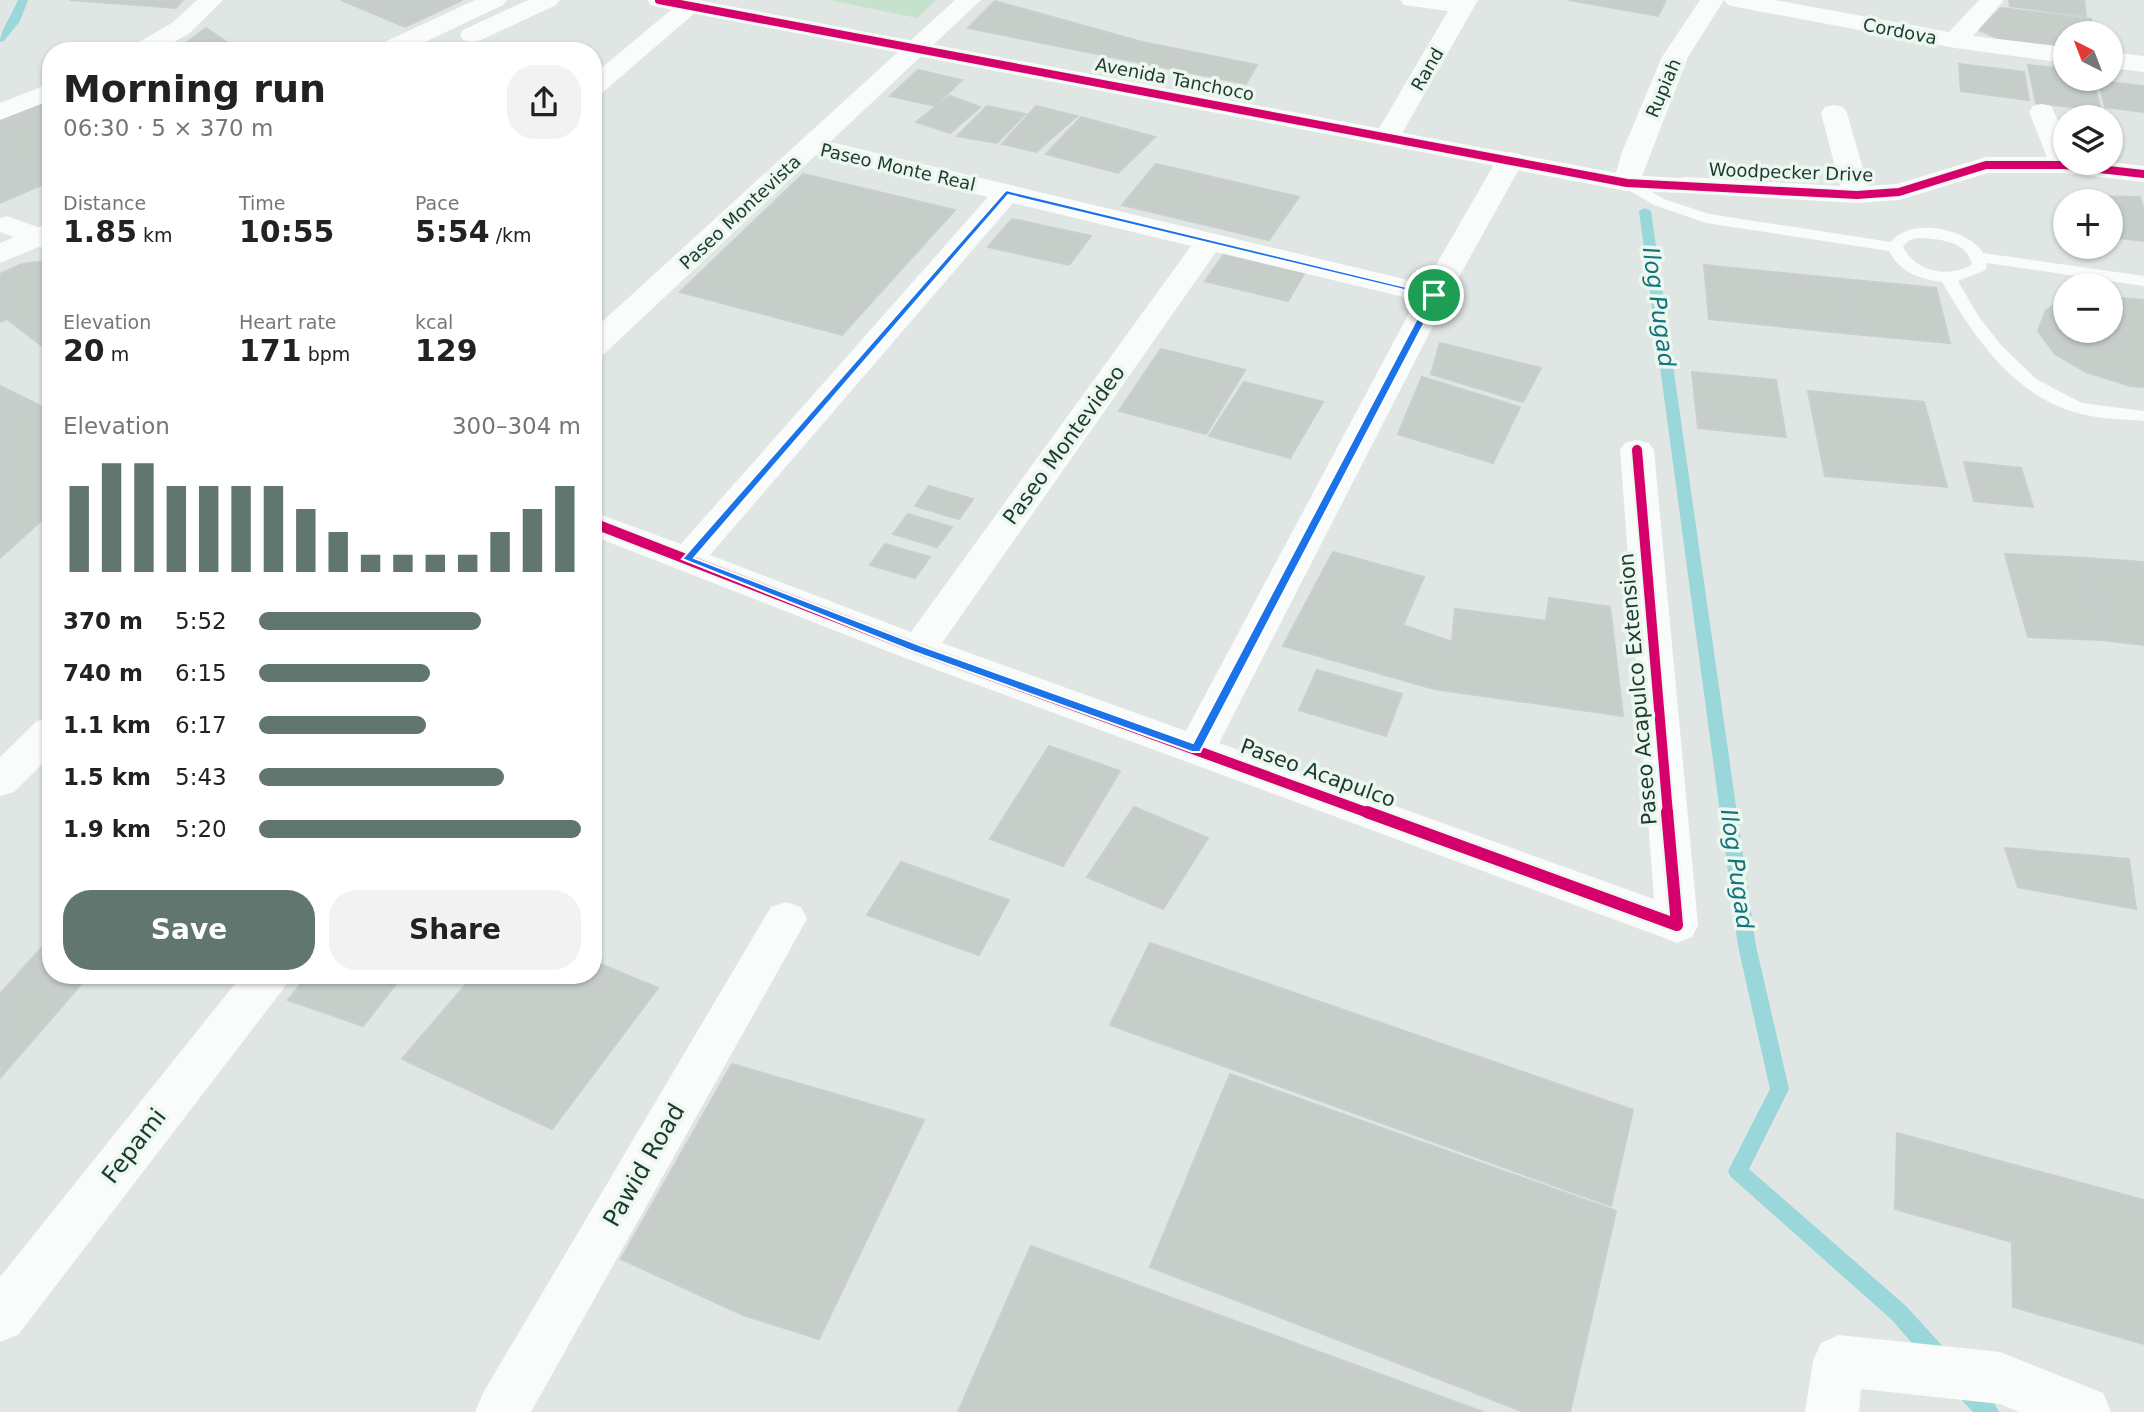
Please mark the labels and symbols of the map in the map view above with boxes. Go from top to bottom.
street label: Cordova [1861,14,1939,48]
north arrow [2053,21,2123,91]
street label: Rand [1406,44,1448,94]
street label: Avenida Tanchoco [1094,53,1256,105]
street label: Rupiah [1641,55,1685,121]
street label: Paseo Monte Real [818,139,978,195]
street label: Paseo Montevista [675,151,805,273]
street label: Woodpecker Drive [1708,159,1874,185]
water label: Ilog Pugad [1638,245,1680,369]
pin [1404,265,1464,325]
street label: Paseo Montevideo [998,361,1130,529]
street label: Paseo Acapulco Extension [1614,552,1662,826]
street label: Paseo Acapulco [1237,734,1399,812]
water label: Ilog Pugad [1716,807,1758,931]
street label: Pawid Road [598,1098,690,1232]
street label: Fepami [96,1103,172,1189]

